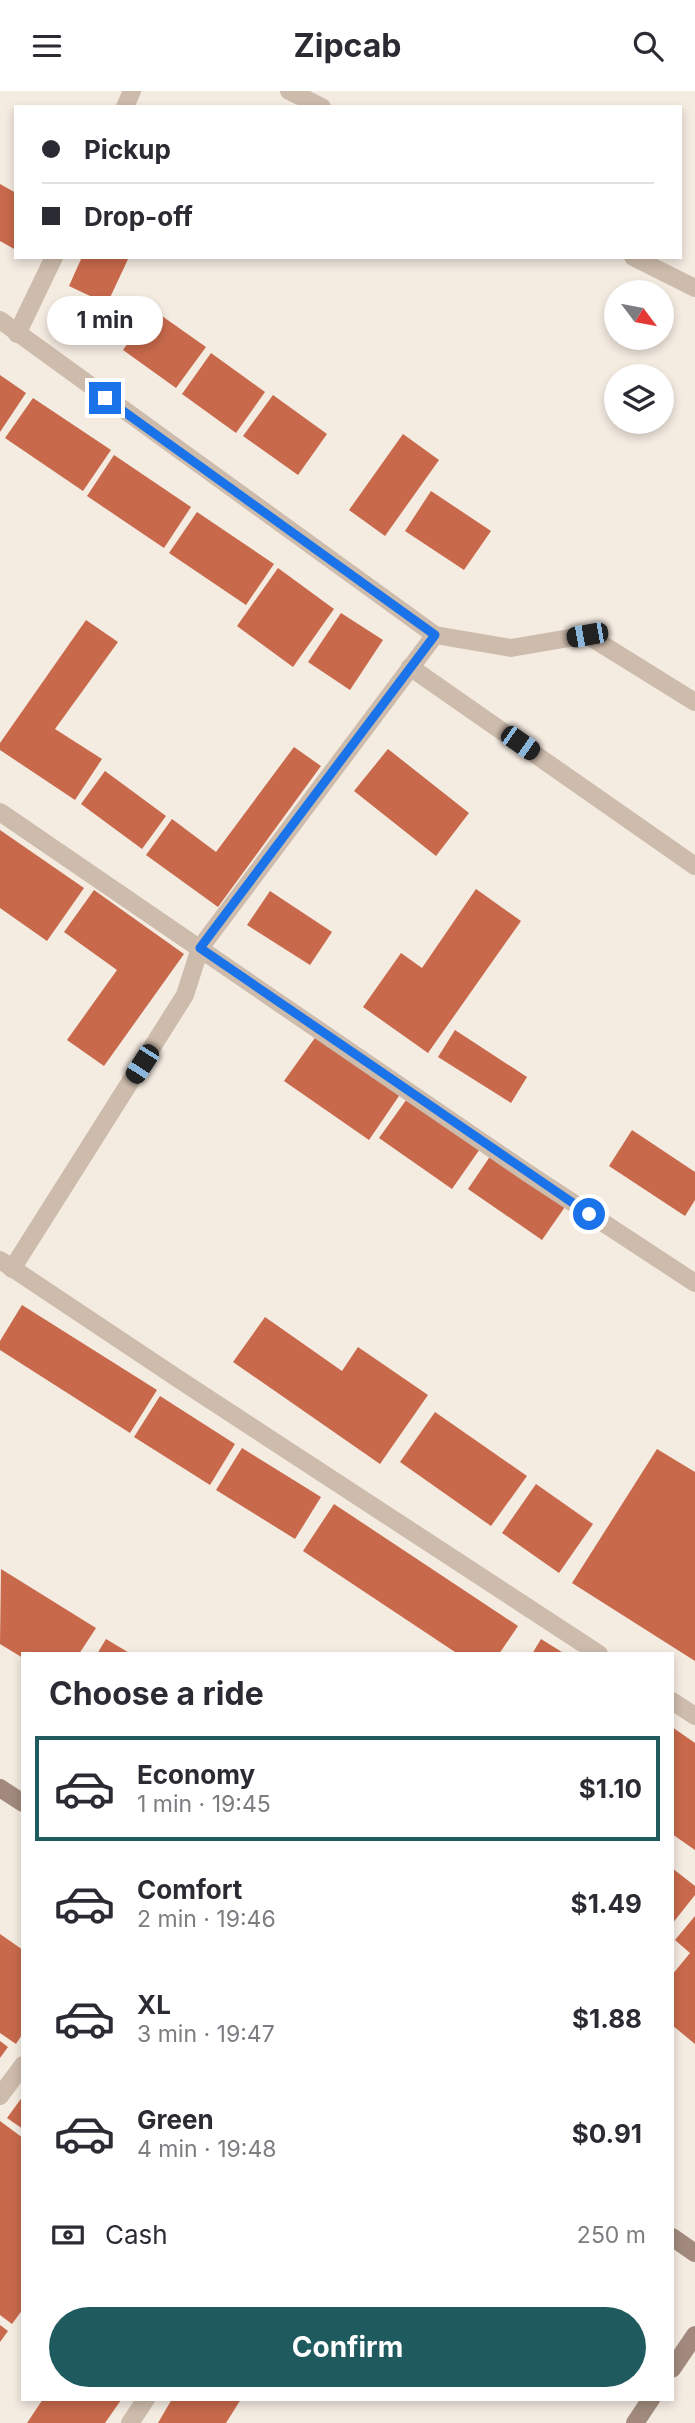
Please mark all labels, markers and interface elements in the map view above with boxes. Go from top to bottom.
text: Zipcab [294,26,401,65]
icon: menu [28,27,66,65]
icon: search [629,27,667,65]
text: Pickup [84,134,171,165]
text: Drop-off [84,201,193,232]
north arrow [604,280,674,350]
map controls [604,280,674,434]
callout: 1 min [47,296,163,345]
text: 1 min [77,306,133,334]
button: layers [604,364,674,434]
route end [89,382,121,414]
car [565,621,610,649]
car [497,722,544,764]
car [122,1041,163,1087]
route start [573,1198,605,1230]
text: Choose a ride [49,1674,264,1713]
icon: car [53,1757,116,1820]
text: Economy [137,1759,255,1790]
text: $1.10 [579,1773,642,1804]
text: 1 min · 19:45 [137,1790,271,1818]
icon: car [53,1872,116,1935]
text: Comfort [137,1874,242,1905]
text: $1.49 [571,1888,642,1919]
text: 2 min · 19:46 [137,1905,276,1933]
icon: car [53,1987,116,2050]
text: XL [137,1989,171,2020]
text: $1.88 [572,2003,642,2034]
text: 3 min · 19:47 [137,2020,275,2048]
icon: car [53,2102,116,2165]
text: Green [137,2104,214,2135]
text: $0.91 [572,2118,642,2149]
text: 4 min · 19:48 [137,2135,277,2163]
icon: cash [49,2216,87,2254]
text: Cash [105,2219,168,2250]
text: 250 m [577,2221,646,2249]
button: Confirm [49,2307,646,2387]

